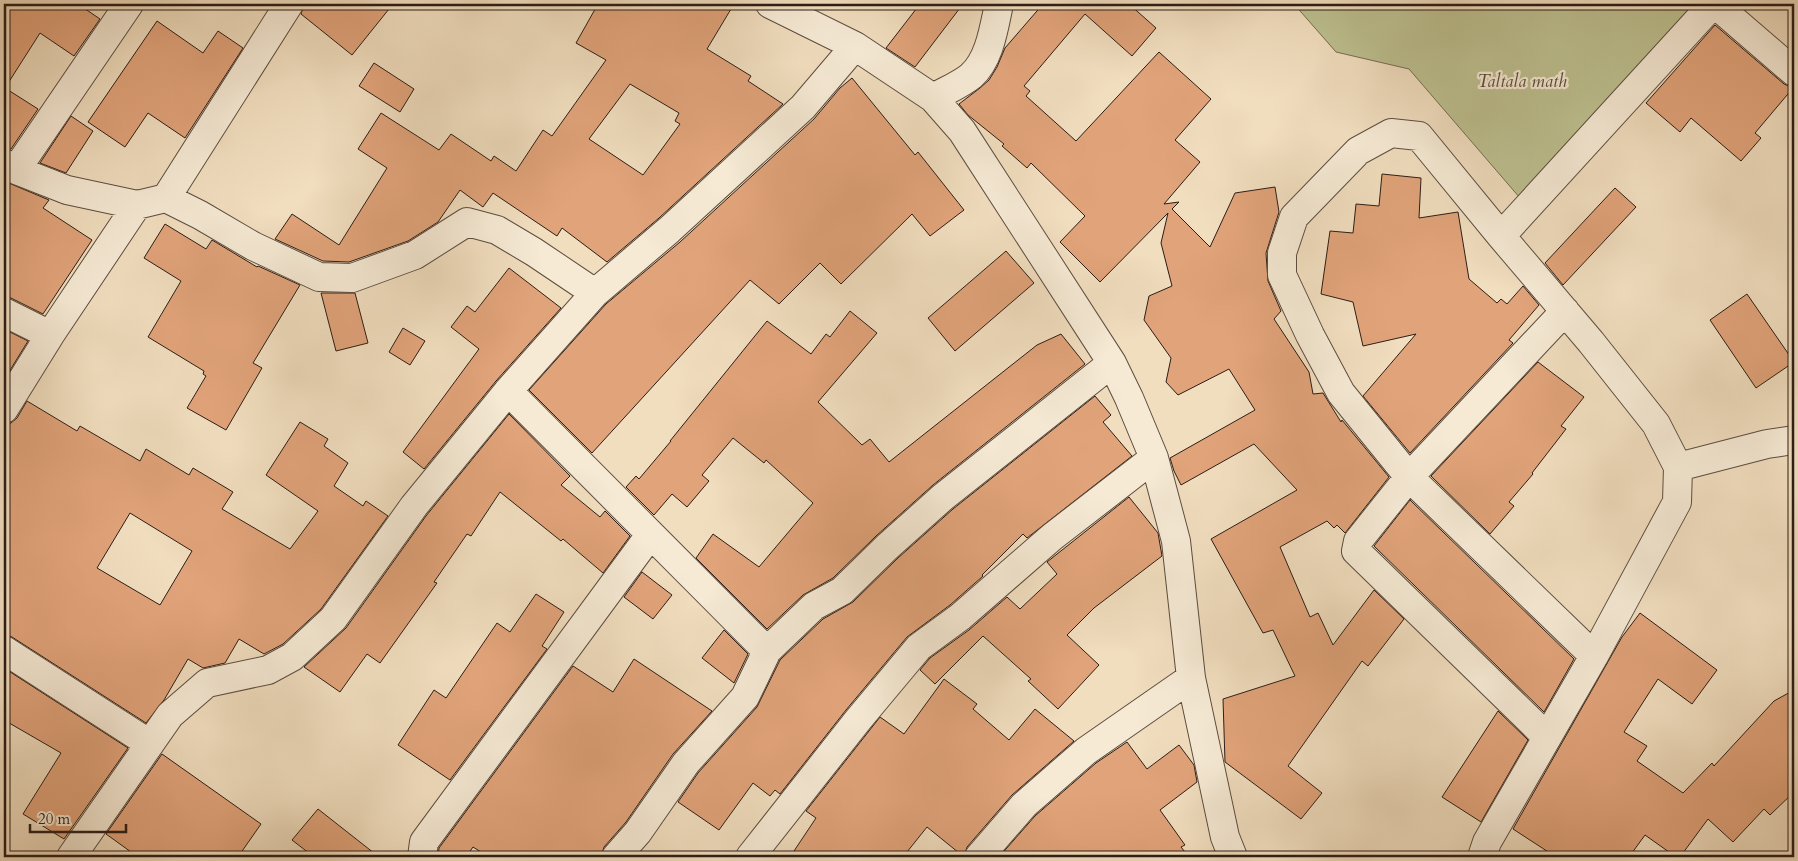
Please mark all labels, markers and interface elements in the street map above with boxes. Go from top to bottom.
park label: Taltala math [1477,69,1567,94]
scale bar [30,801,126,833]
text: 20 m [38,809,70,829]

